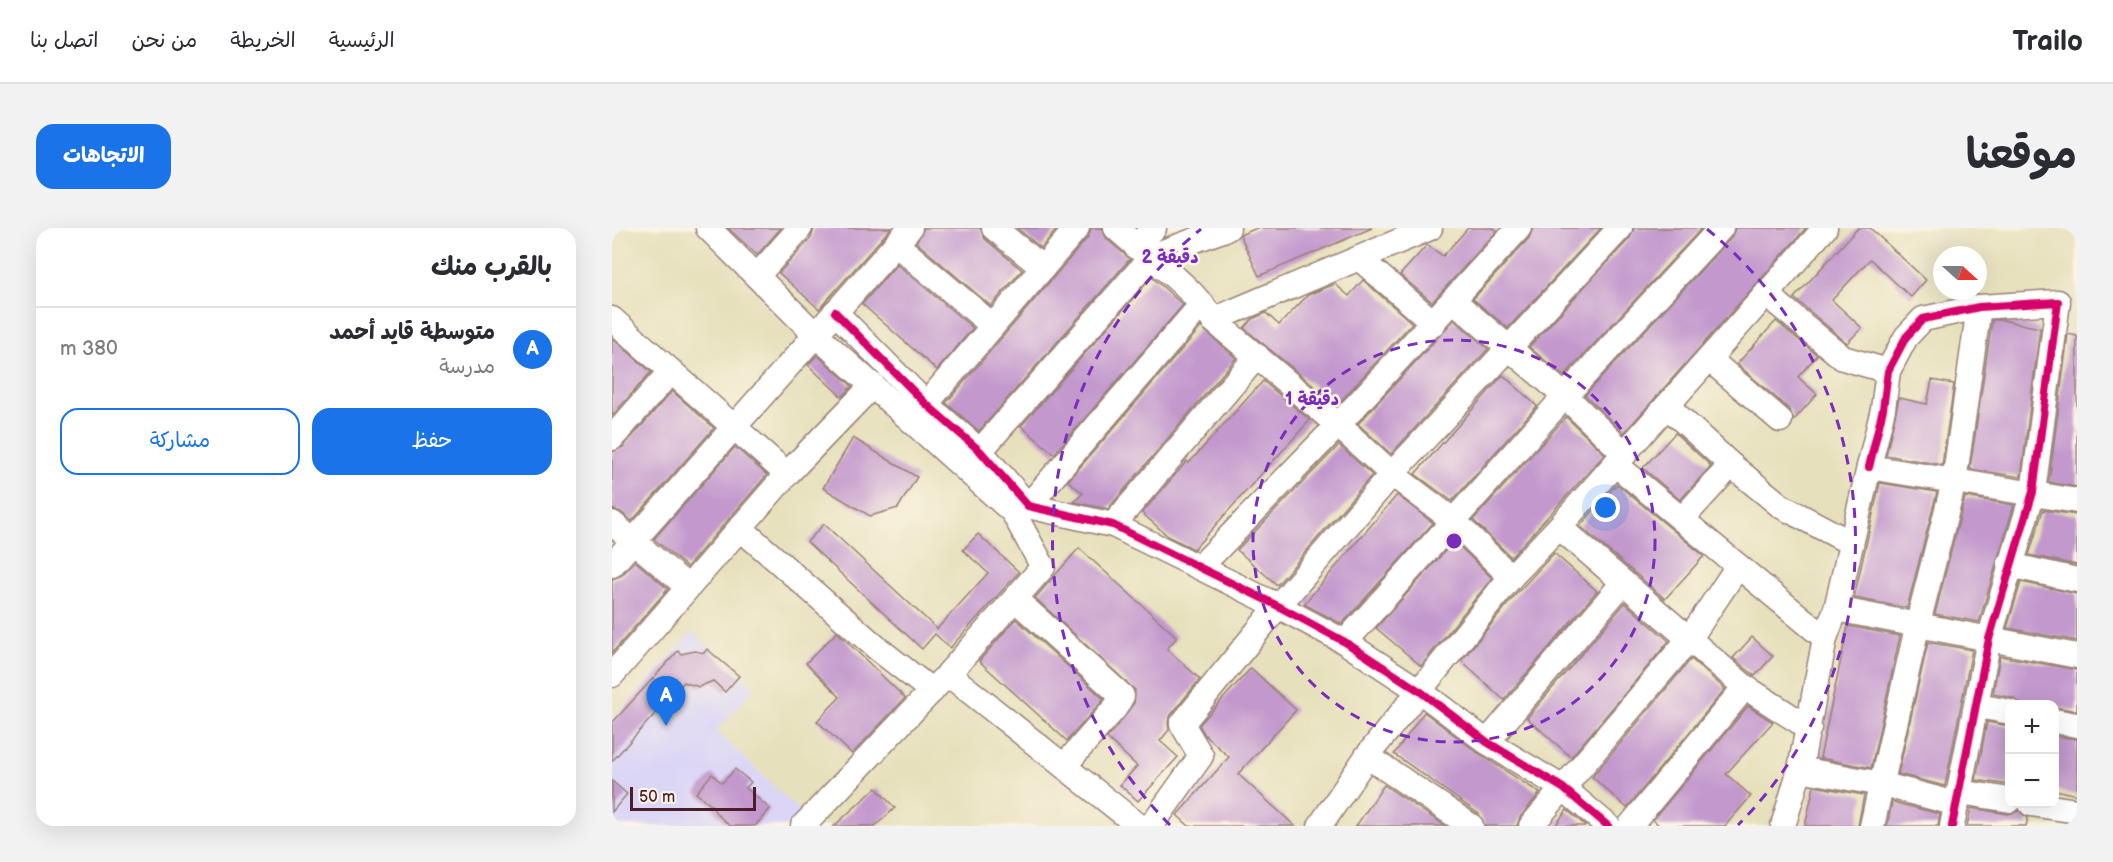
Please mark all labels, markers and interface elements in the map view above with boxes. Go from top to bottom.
text: Trailo [2012,25,2083,58]
text: اتصل بنا [30,28,98,53]
text: من نحن [131,28,197,53]
text: الخريطة [230,28,296,53]
text: الرئيسية [329,28,395,53]
button: الاتجاهات [36,124,171,189]
text: موقعنا [1966,130,2077,181]
north arrow [1933,246,1987,300]
text: 2 دقيقة [1141,247,1199,268]
text: بالقرب منك [431,252,552,283]
text: متوسطة قايد أحمد [329,319,495,346]
text: 380 m [60,337,118,361]
text: A [526,337,539,361]
text: مدرسة [439,355,495,379]
text: 1 دقيقة [1285,389,1339,410]
button: مشاركة [60,408,300,475]
button: حفظ [312,408,552,475]
your location [1591,493,1620,522]
centre of rings [1444,531,1464,551]
pin: A [646,676,686,726]
map controls [2005,700,2059,808]
button: + [2005,700,2059,754]
button: − [2005,754,2059,808]
scale bar [630,784,756,812]
text: 50 m [639,788,675,807]

